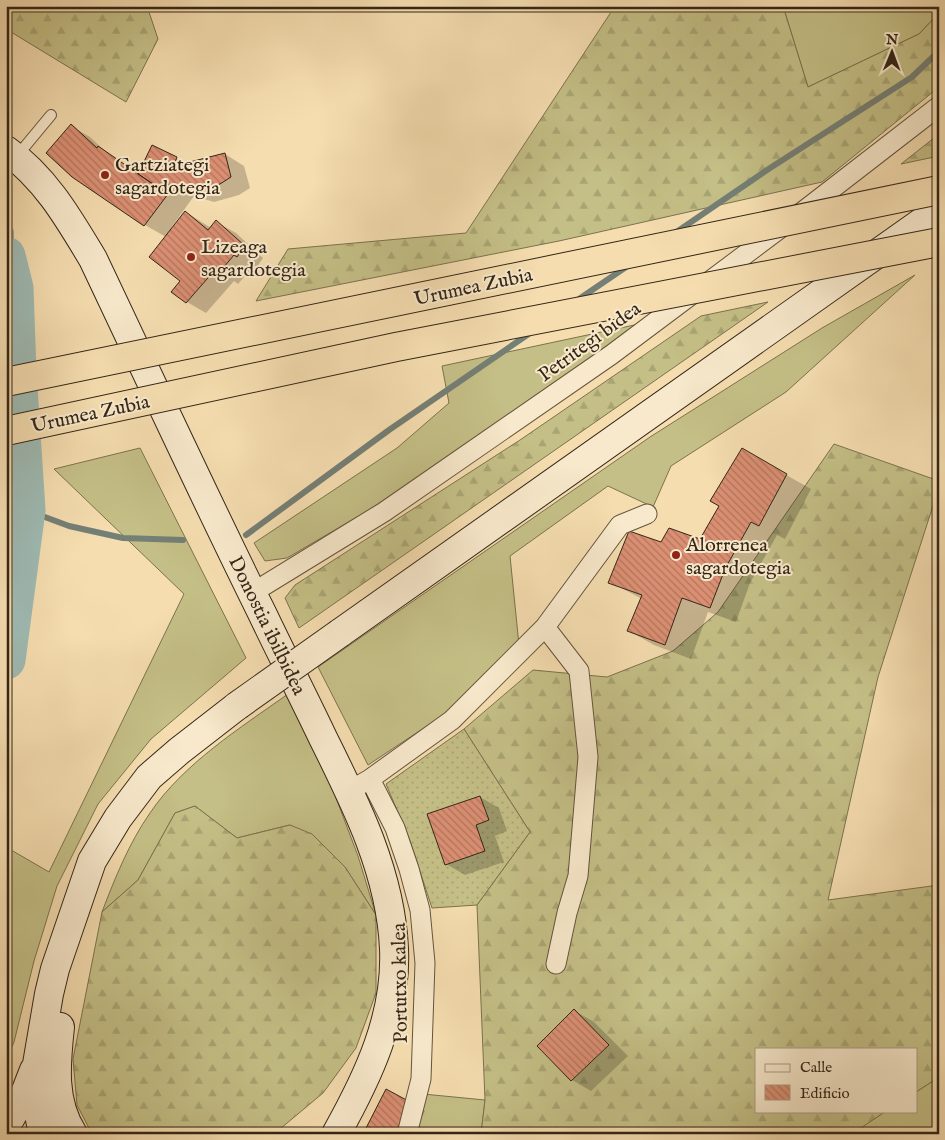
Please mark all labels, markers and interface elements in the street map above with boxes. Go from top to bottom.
north arrow [868,28,918,78]
text: N [885,31,898,49]
place label: Gartziategi sagardotegia [115,153,220,201]
marker: Gartziategi sagardotegia [99,169,111,181]
place label: Lizeaga sagardotegia [201,235,306,283]
marker: Lizeaga sagardotegia [185,251,197,263]
street label: Urumea Zubia [412,263,535,312]
street label: Petritegi bidea [534,296,646,388]
street label: Urumea Zubia [29,390,152,439]
place label: Alorrenea sagardotegia [685,533,791,581]
marker: Alorrenea sagardotegia [670,549,682,561]
street label: Donostia ibilbidea [222,552,311,700]
street label: Portutxo kalea [387,922,414,1043]
legend [755,1048,918,1112]
text: Calle [800,1058,832,1077]
text: Edificio [800,1084,850,1103]

